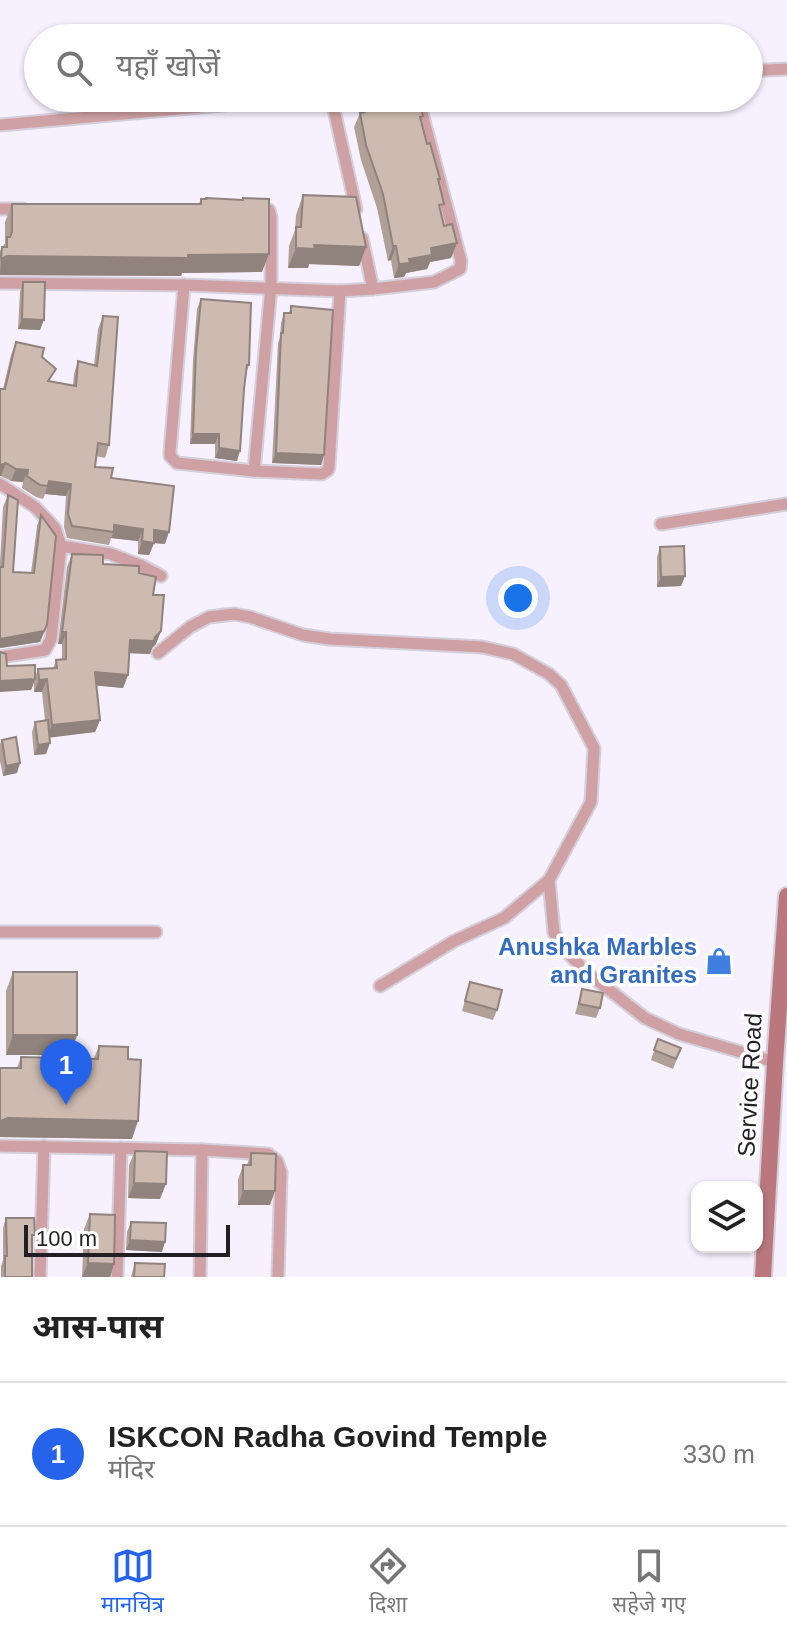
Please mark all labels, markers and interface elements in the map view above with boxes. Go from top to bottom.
search box [24,24,763,112]
icon: search [52,46,96,90]
text: यहाँ खोजें [116,49,220,82]
your location [498,578,538,618]
place label: Anushka Marbles and Granites [498,933,697,988]
shop icon: Anushka Marbles and Granites [704,946,734,976]
street label: Service Road [732,1012,767,1158]
pin: 1 [40,1039,92,1105]
map controls [691,1181,763,1253]
button: layers [691,1181,763,1253]
scale bar [24,1221,230,1257]
text: 100 m [36,1226,97,1251]
text: आस-पास [32,1307,163,1345]
text: ISKCON Radha Govind Temple [108,1420,548,1453]
text: 1 [51,1439,65,1469]
text: 330 m [683,1439,755,1469]
text: मंदिर [108,1454,155,1484]
tab: मानचित्र [101,1544,164,1621]
tab: दिशा [366,1544,410,1621]
tab: सहेजे गए [612,1544,686,1621]

